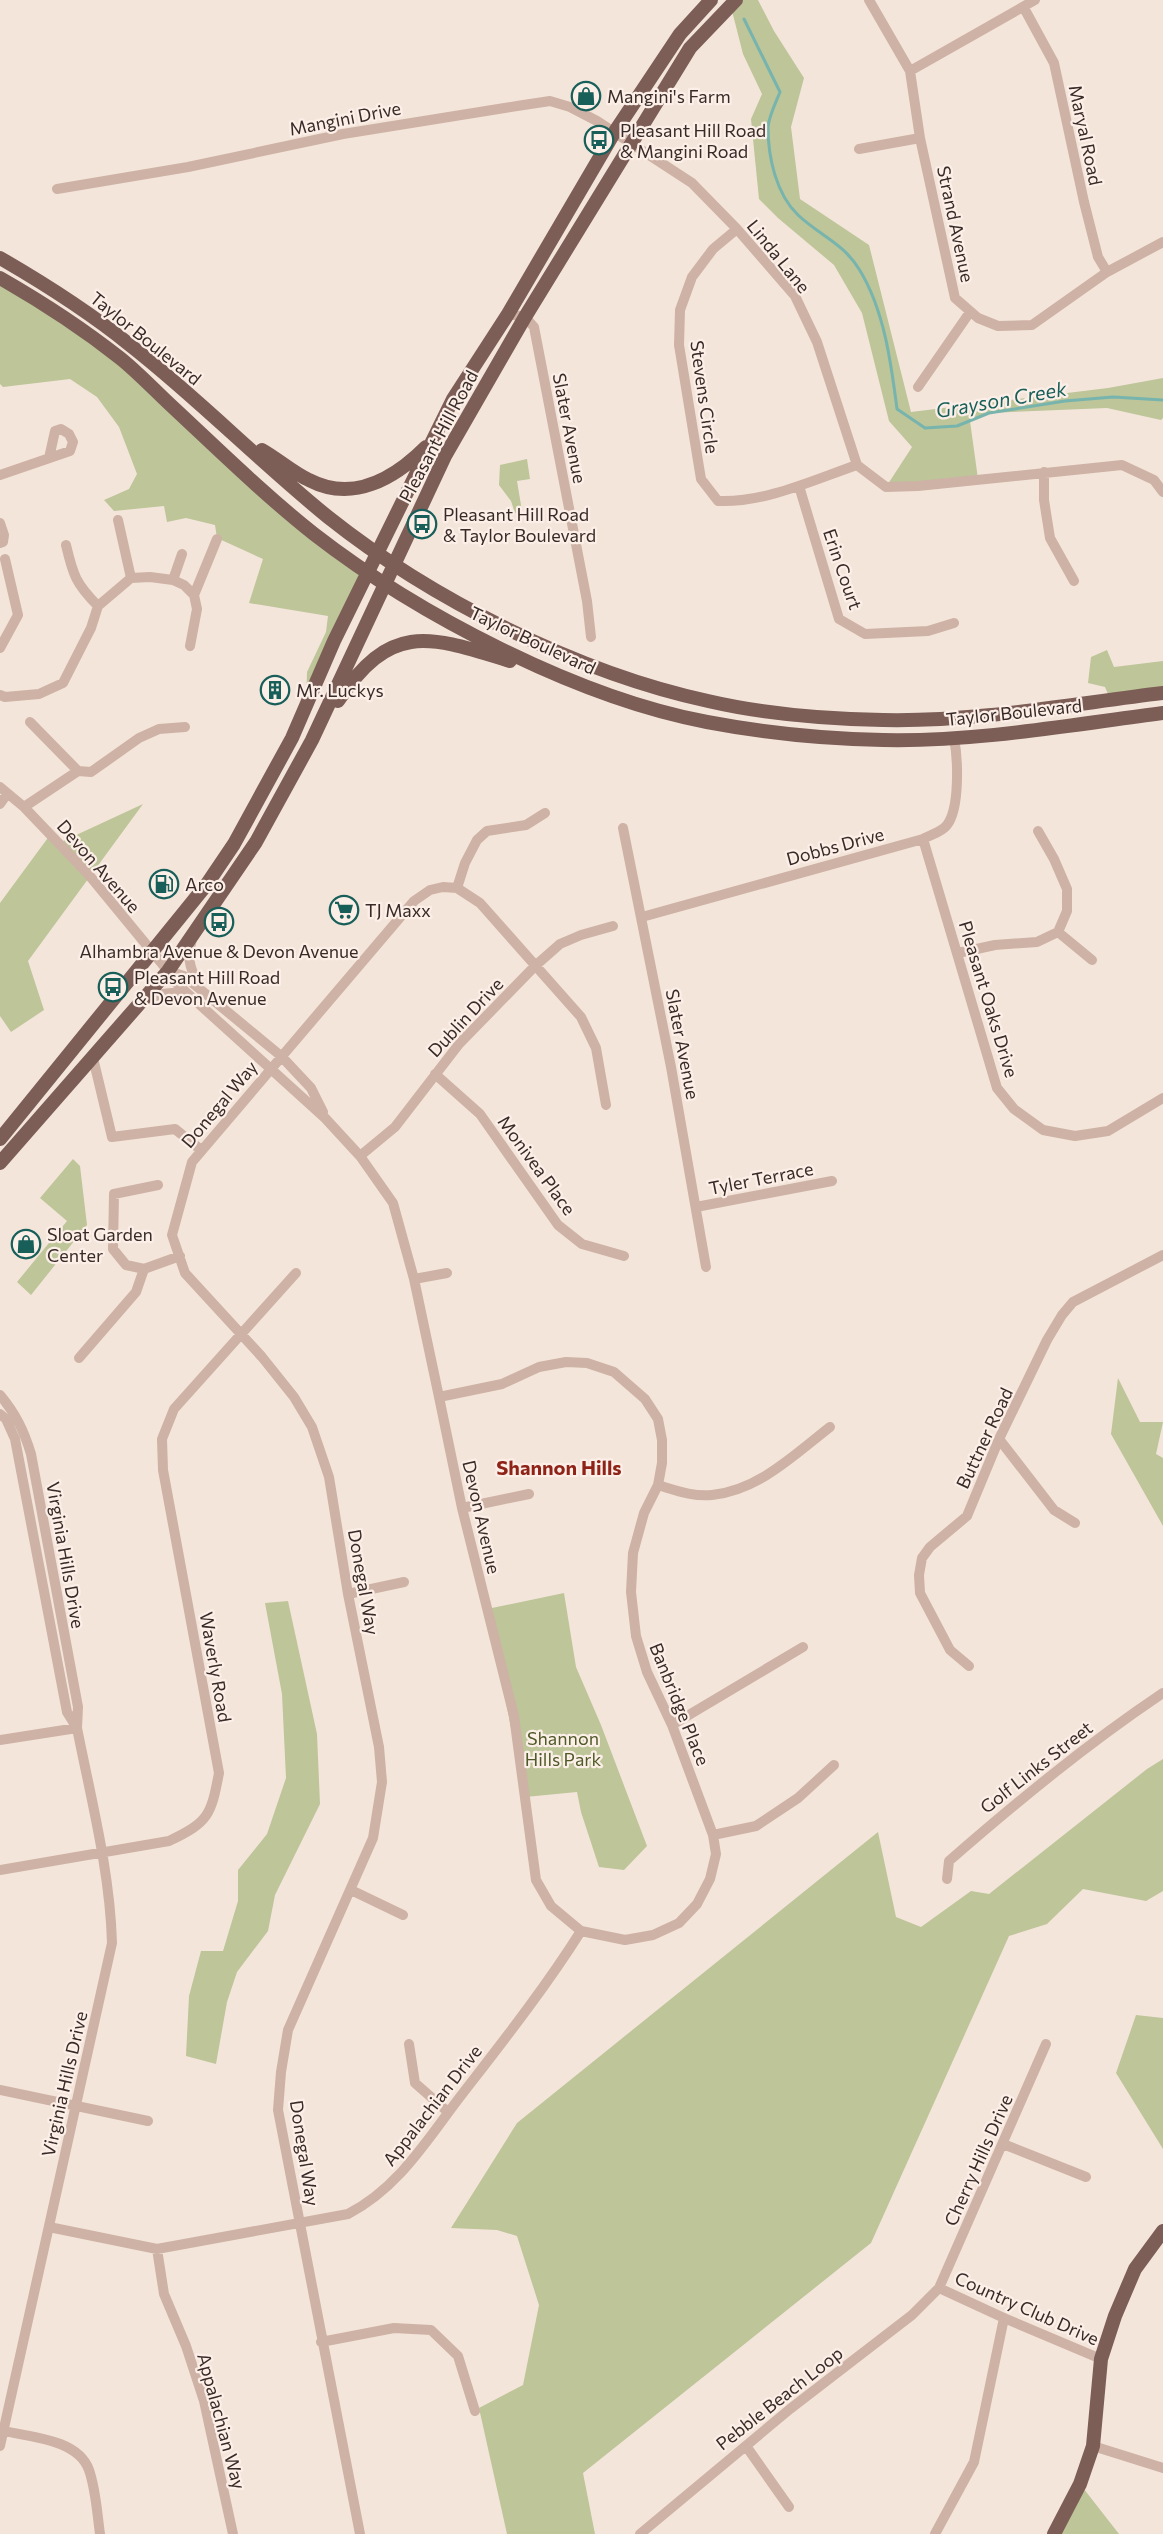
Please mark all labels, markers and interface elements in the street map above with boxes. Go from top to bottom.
shop icon: Mangini's Farm [570,80,602,112]
street label: Maryal Road [1065,83,1107,187]
place label: Mangini's Farm [607,85,731,107]
street label: Mangini Drive [287,96,403,140]
place label: Pleasant Hill Road & Mangini Road [620,119,766,162]
bus stop icon: Pleasant Hill Road & Mangini Road [583,124,615,156]
street label: Strand Avenue [933,164,979,284]
street label: Linda Lane [743,215,815,297]
street label: Taylor Boulevard [86,287,206,389]
street label: Stevens Circle [686,339,724,455]
street label: Pleasant Hill Road [394,366,482,506]
street label: Slater Avenue [549,371,591,485]
water label: Grayson Creek [934,375,1069,422]
place label: Pleasant Hill Road & Taylor Boulevard [443,503,596,546]
bus stop icon: Pleasant Hill Road & Taylor Boulevard [406,508,438,540]
street label: Erin Court [819,526,867,612]
street label: Taylor Boulevard [467,601,599,679]
building icon: Mr. Luckys [259,674,291,706]
place label: Mr. Luckys [296,679,384,701]
street label: Taylor Boulevard [945,694,1083,730]
street label: Devon Avenue [53,815,145,917]
street label: Dobbs Drive [784,822,886,870]
fuel station icon: Arco [148,868,180,900]
place label: Arco [185,873,224,895]
supermarket icon: TJ Maxx [328,894,360,926]
place label: TJ Maxx [365,899,431,921]
bus stop icon: Alhambra Avenue & Devon Avenue [203,906,235,938]
street label: Pleasant Oaks Drive [955,918,1023,1080]
place label: Alhambra Avenue & Devon Avenue [79,940,359,962]
place label: Pleasant Hill Road & Devon Avenue [134,966,280,1009]
bus stop icon: Pleasant Hill Road & Devon Avenue [97,971,129,1003]
street label: Dublin Drive [423,973,507,1061]
street label: Slater Avenue [662,987,704,1101]
street label: Donegal Way [176,1056,262,1152]
street label: Monivea Place [493,1111,581,1219]
street label: Tyler Terrace [707,1157,815,1199]
place label: Sloat Garden Center [47,1223,153,1266]
shop icon: Sloat Garden Center [10,1228,42,1260]
street label: Buttner Road [951,1384,1017,1492]
district label: Shannon Hills [496,1455,622,1479]
street label: Devon Avenue [458,1458,506,1576]
street label: Virginia Hills Drive [42,1480,90,1630]
street label: Donegal Way [344,1527,384,1637]
street label: Waverly Road [195,1610,237,1724]
street label: Banbridge Place [645,1639,715,1769]
street label: Golf Links Street [975,1716,1097,1818]
park label: Shannon Hills Park [525,1727,602,1770]
street label: Virginia Hills Drive [37,2009,91,2159]
street label: Appalachian Drive [378,2040,486,2170]
street label: Cherry Hills Drive [939,2091,1017,2229]
street label: Donegal Way [286,2099,324,2207]
street label: Country Club Drive [952,2266,1102,2350]
street label: Pebble Beach Loop [711,2342,847,2454]
street label: Appalachian Way [193,2351,251,2491]

